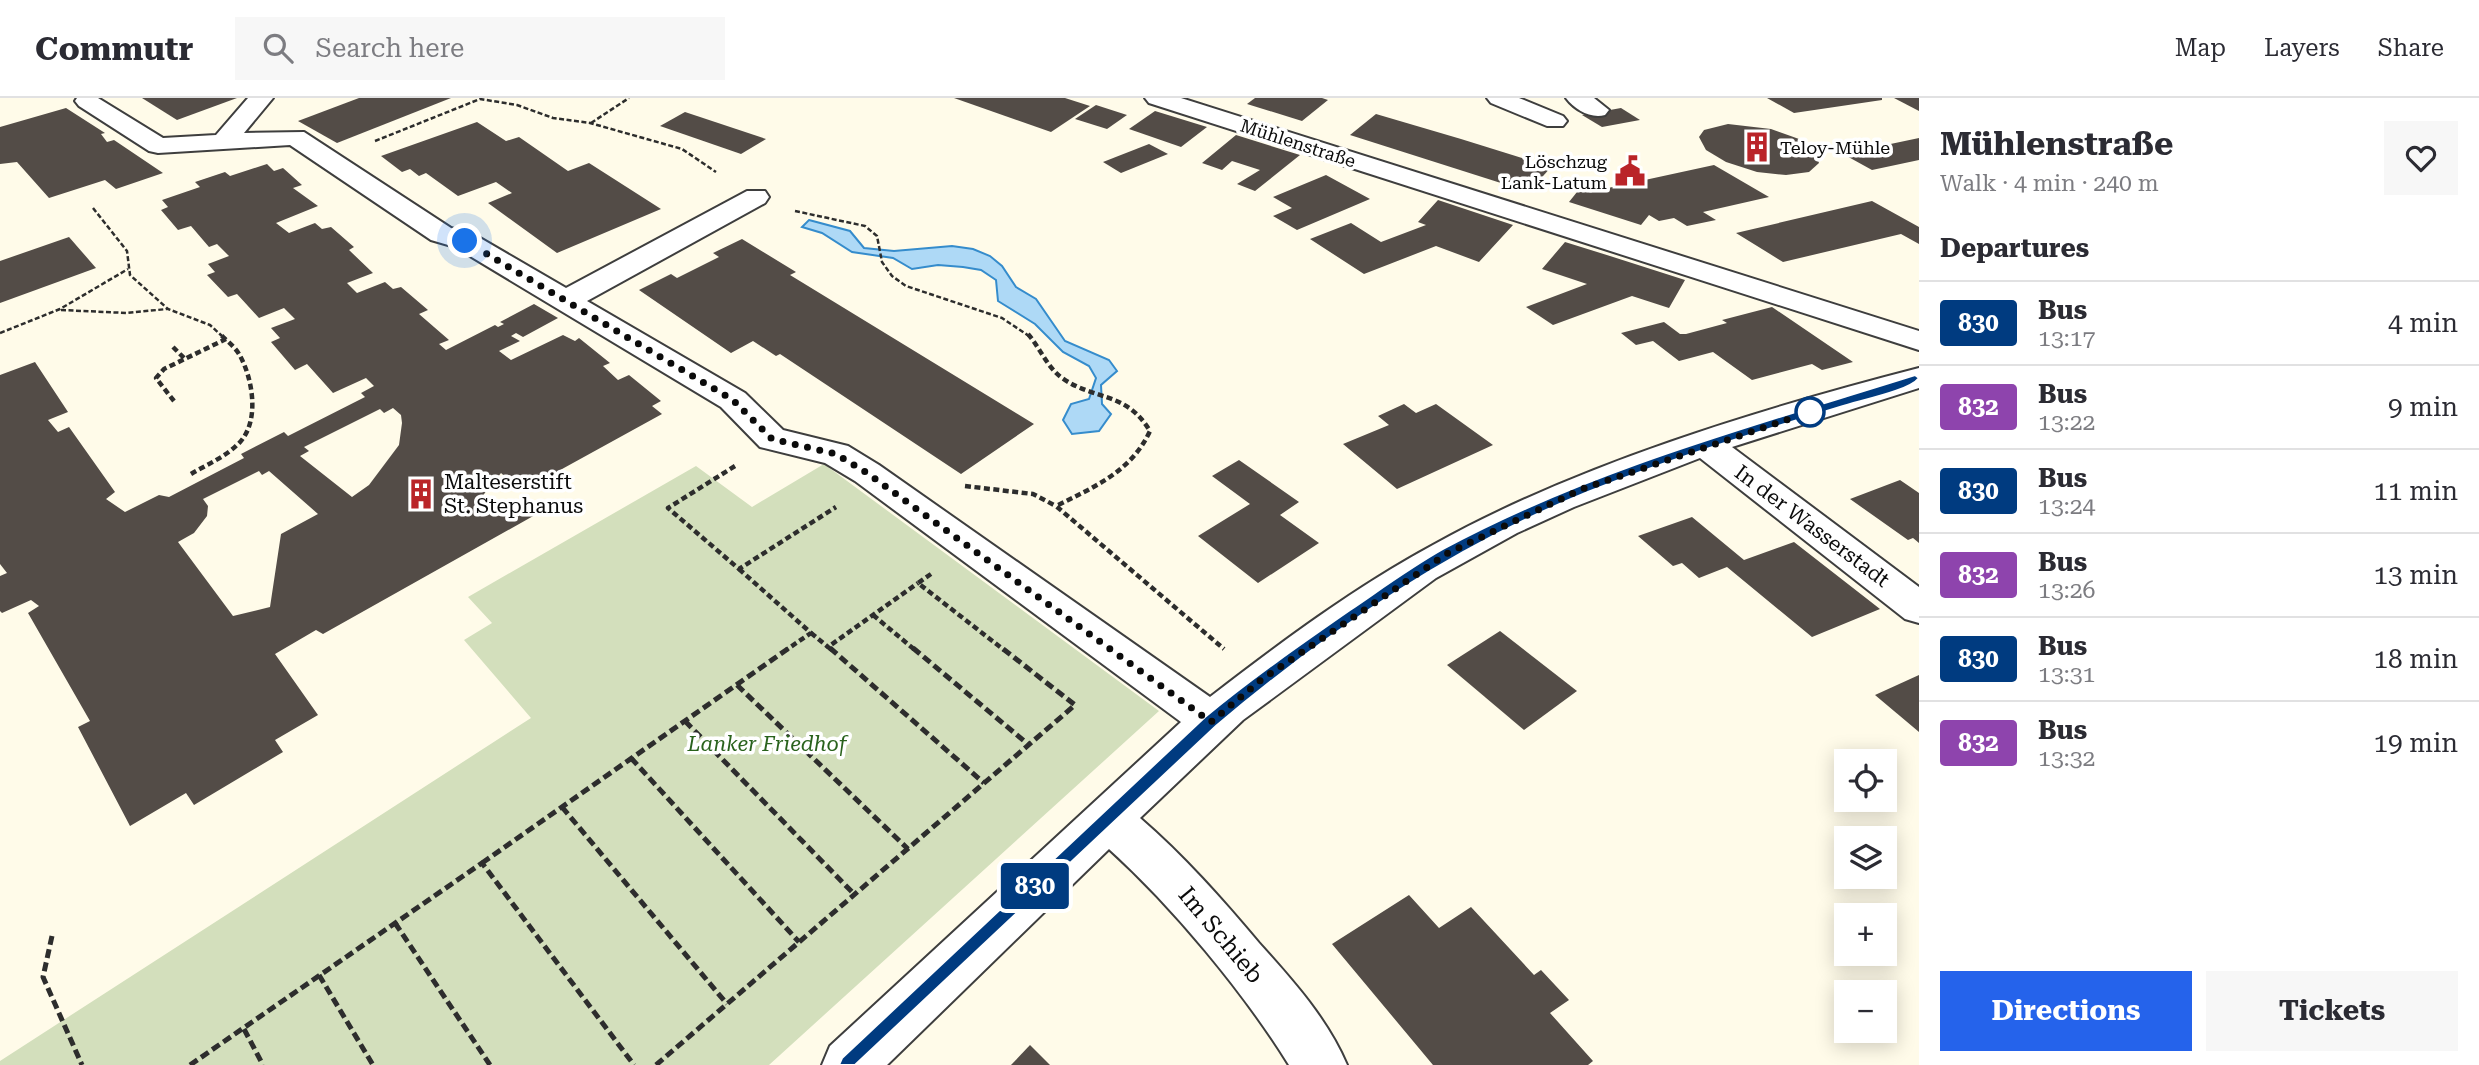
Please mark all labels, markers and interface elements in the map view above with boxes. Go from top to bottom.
search box [235,17,725,80]
text: Commutr [35,29,193,68]
icon: search [259,29,297,67]
text: Search here [315,33,464,63]
text: Map [2175,34,2226,62]
text: Layers [2264,34,2340,62]
text: Share [2378,34,2444,62]
street label: Mühlenstraße [1238,114,1358,172]
button: heart [2384,121,2458,195]
text: Mühlenstraße [1940,124,2173,163]
building icon: Teloy-Mühle [1740,130,1774,164]
place label: Teloy-Mühle [1780,137,1890,158]
place label: Löschzug Lank-Latum [1501,151,1608,193]
public building icon: Löschzug Lank-Latum [1613,154,1647,188]
text: Walk · 4 min · 240 m [1940,170,2159,197]
your location [447,223,482,258]
text: Departures [1940,233,2089,263]
text: Bus [2038,295,2087,325]
text: 4 min [2388,308,2458,338]
text: 830 [1958,309,1999,337]
text: 13:17 [2038,325,2095,352]
text: Bus [2038,379,2087,409]
text: 9 min [2388,392,2458,422]
text: 832 [1958,393,1999,421]
unlabelled marker [1795,397,1825,427]
text: 13:22 [2038,409,2095,436]
street label: In der Wasserstadt [1730,460,1894,592]
text: Bus [2038,463,2087,493]
place label: Malteserstift St. Stephanus [444,470,583,518]
text: 11 min [2374,476,2458,506]
building icon: Malteserstift St. Stephanus [404,477,438,511]
text: 830 [1958,477,1999,505]
text: 13:24 [2038,493,2095,520]
text: Bus [2038,547,2087,577]
text: 13 min [2374,560,2458,590]
text: 832 [1958,561,1999,589]
text: 13:26 [2038,577,2095,604]
text: Bus [2038,631,2087,661]
text: 18 min [2374,644,2458,674]
text: 830 [1958,645,1999,673]
text: 13:31 [2038,661,2095,688]
text: Bus [2038,715,2087,745]
text: 19 min [2374,728,2458,758]
text: 832 [1958,729,1999,757]
park label: Lanker Friedhof [686,732,849,756]
text: 13:32 [2038,745,2095,772]
map controls [1834,749,1897,1043]
button: locate [1834,749,1897,812]
button: layers [1834,826,1897,889]
line badge: 830 [995,863,1075,909]
text: 830 [1015,872,1055,900]
street label: Im Schieb [1173,881,1269,989]
button: + [1834,903,1897,966]
button: Directions [1940,971,2192,1051]
button: Tickets [2206,971,2458,1051]
button: − [1834,980,1897,1043]

